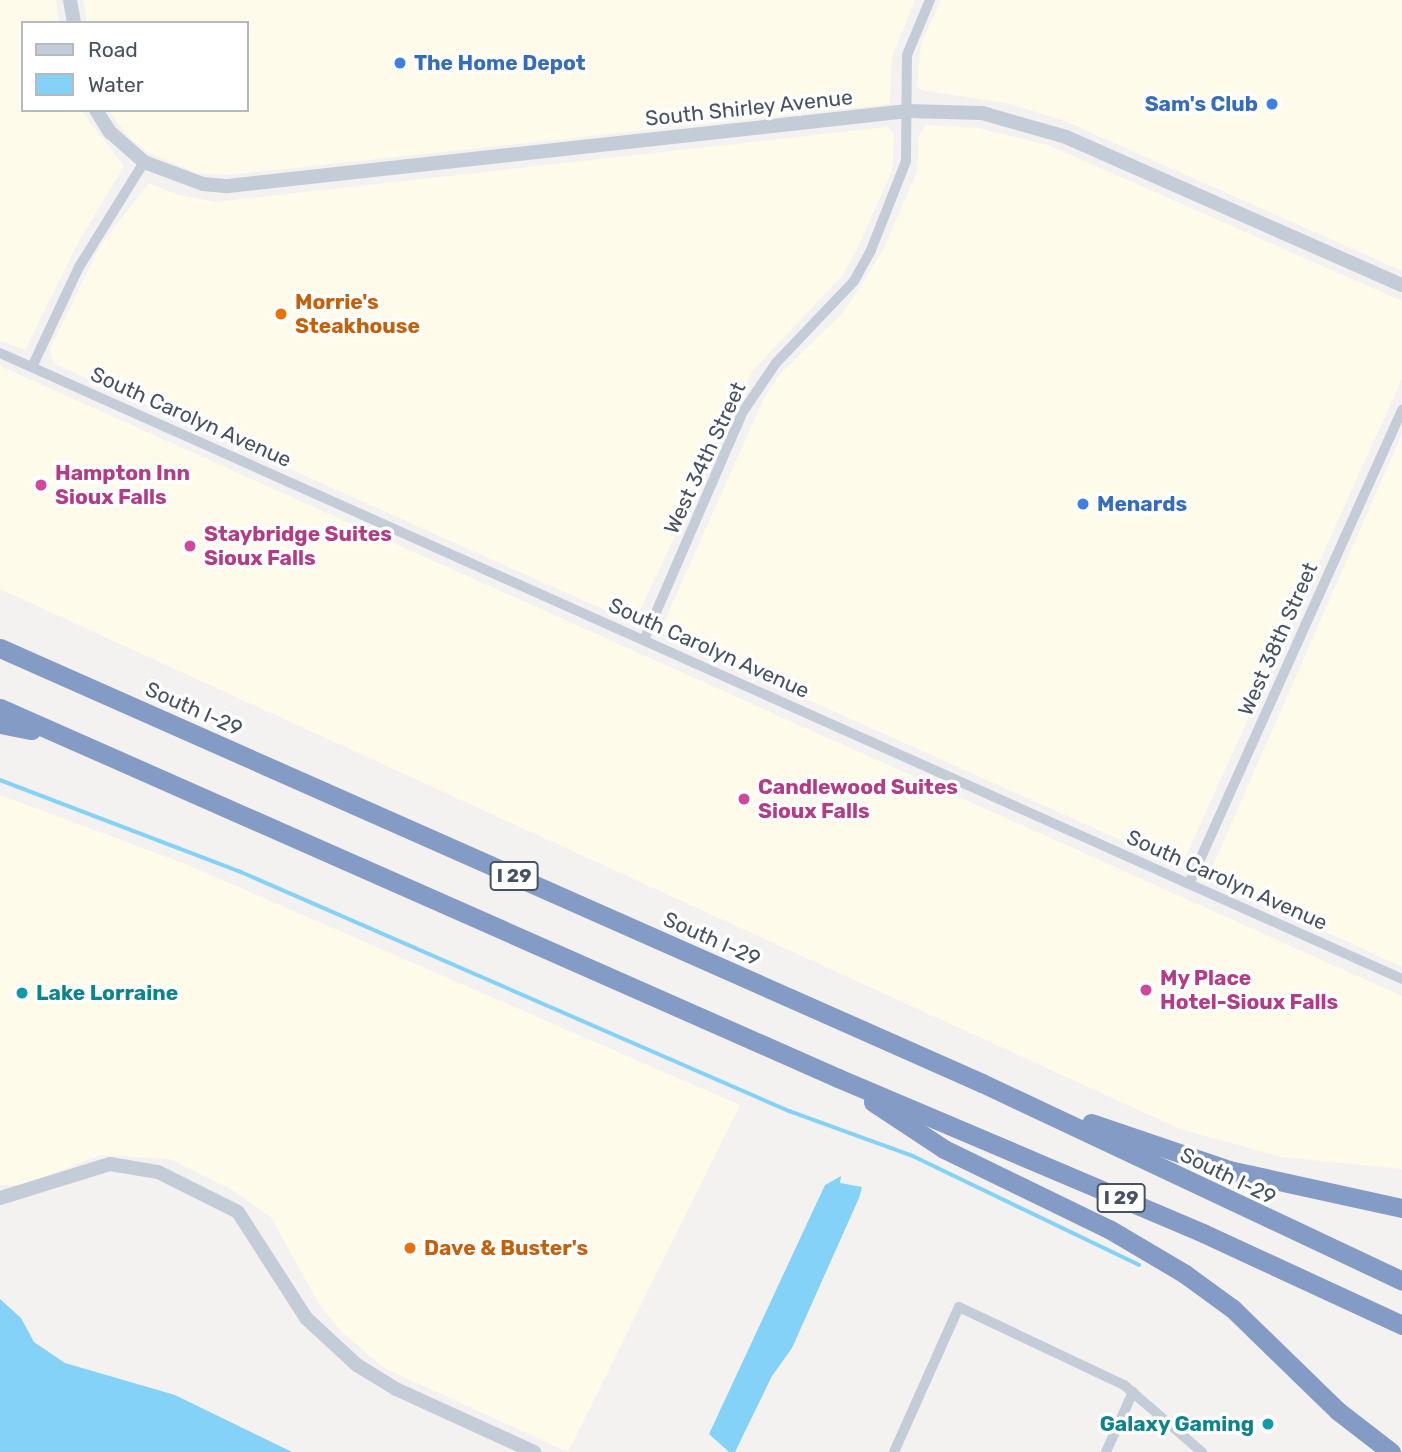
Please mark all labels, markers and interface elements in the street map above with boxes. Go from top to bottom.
legend [21,21,248,112]
text: Road [88,37,138,62]
place label: The Home Depot [414,50,586,76]
marker: The Home Depot [392,55,408,71]
text: Water [88,72,144,97]
street label: South Shirley Avenue [643,85,855,131]
place label: Sam's Club [1145,91,1258,117]
marker: Sam's Club [1264,96,1280,112]
place label: Morrie's Steakhouse [295,289,420,339]
marker: Morrie's Steakhouse [273,306,289,322]
street label: South Carolyn Avenue [87,361,295,473]
street label: West 34th Street [659,378,751,538]
place label: Hampton Inn Sioux Falls [55,460,190,510]
marker: Hampton Inn Sioux Falls [33,477,49,493]
place label: Menards [1097,491,1187,517]
marker: Menards [1075,496,1091,512]
place label: Staybridge Suites Sioux Falls [204,521,392,571]
marker: Staybridge Suites Sioux Falls [182,538,198,554]
street label: West 38th Street [1233,558,1323,720]
street label: South Carolyn Avenue [605,592,813,704]
street label: South I-29 [142,676,246,742]
place label: Candlewood Suites Sioux Falls [758,774,958,824]
marker: Candlewood Suites Sioux Falls [736,791,752,807]
street label: South Carolyn Avenue [1123,824,1331,936]
road number: I 29 [490,860,538,891]
street label: South I-29 [660,906,764,972]
place label: My Place Hotel-Sioux Falls [1160,965,1338,1015]
place label: Lake Lorraine [36,980,178,1006]
marker: My Place Hotel-Sioux Falls [1138,982,1154,998]
marker: Lake Lorraine [14,985,30,1001]
street label: South I-29 [1176,1142,1280,1210]
road number: I 29 [1096,1182,1146,1214]
place label: Dave & Buster's [424,1235,588,1261]
marker: Dave & Buster's [402,1240,418,1256]
place label: Galaxy Gaming [1099,1411,1254,1437]
marker: Galaxy Gaming [1260,1416,1276,1432]

